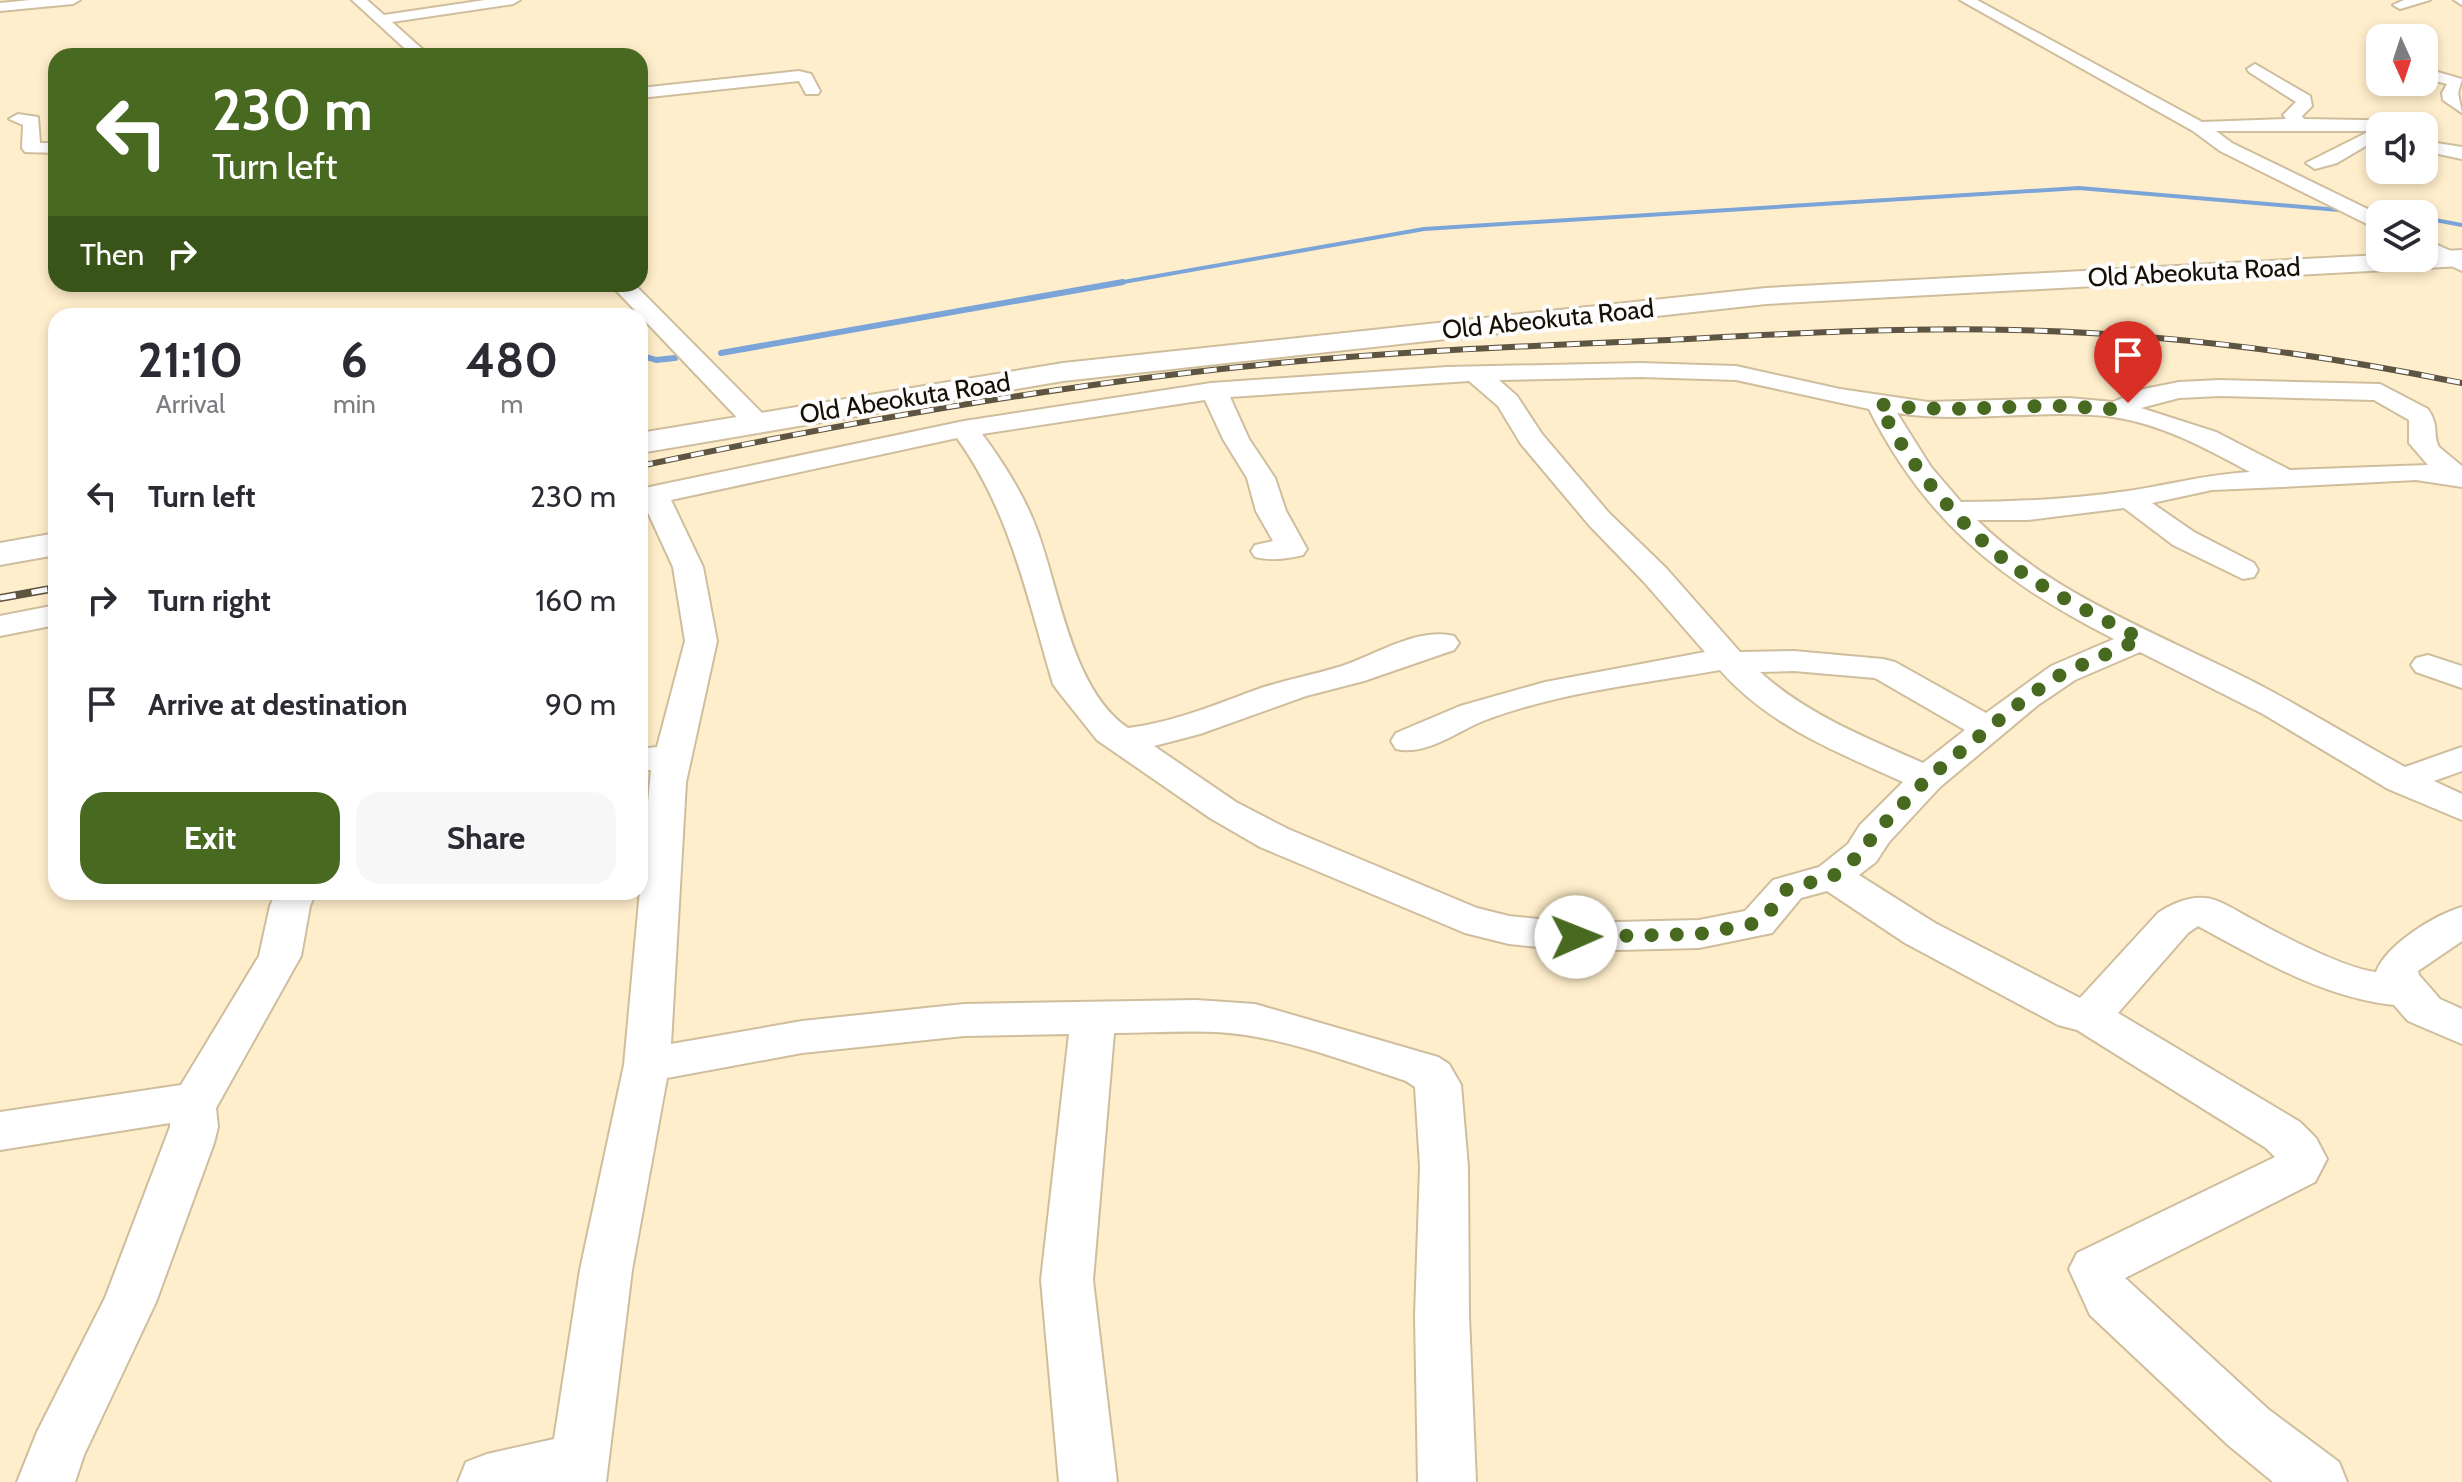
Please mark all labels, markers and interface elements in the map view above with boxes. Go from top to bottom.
north arrow [2366,24,2438,96]
map controls [2366,24,2438,272]
text: 230 m [212,76,373,144]
icon: left [80,80,184,184]
button: sound [2366,112,2438,184]
text: Turn left [212,144,337,188]
button: layers [2366,200,2438,272]
icon: right [160,232,204,276]
text: Then [80,236,144,273]
street label: Old Abeokuta Road [2087,250,2301,294]
street label: Old Abeokuta Road [1440,292,1656,346]
pin [2094,321,2162,403]
text: 21:10 [138,331,243,389]
text: 6 [341,331,368,389]
text: 480 [466,331,558,389]
icon: arrive [2106,333,2150,377]
street label: Old Abeokuta Road [797,366,1013,430]
text: Arrival [156,388,225,420]
text: min [333,388,376,420]
text: m [500,388,523,420]
icon: left [80,474,124,518]
text: Turn left [148,478,256,515]
text: 230 m [530,478,616,515]
icon: right [80,578,124,622]
text: Turn right [148,582,271,619]
text: 160 m [535,582,616,619]
icon: arrive [80,682,124,726]
text: Arrive at destination [148,686,408,723]
text: 90 m [545,686,616,723]
button: Exit [80,792,340,884]
button: Share [356,792,616,884]
position arrow [1534,895,1618,979]

